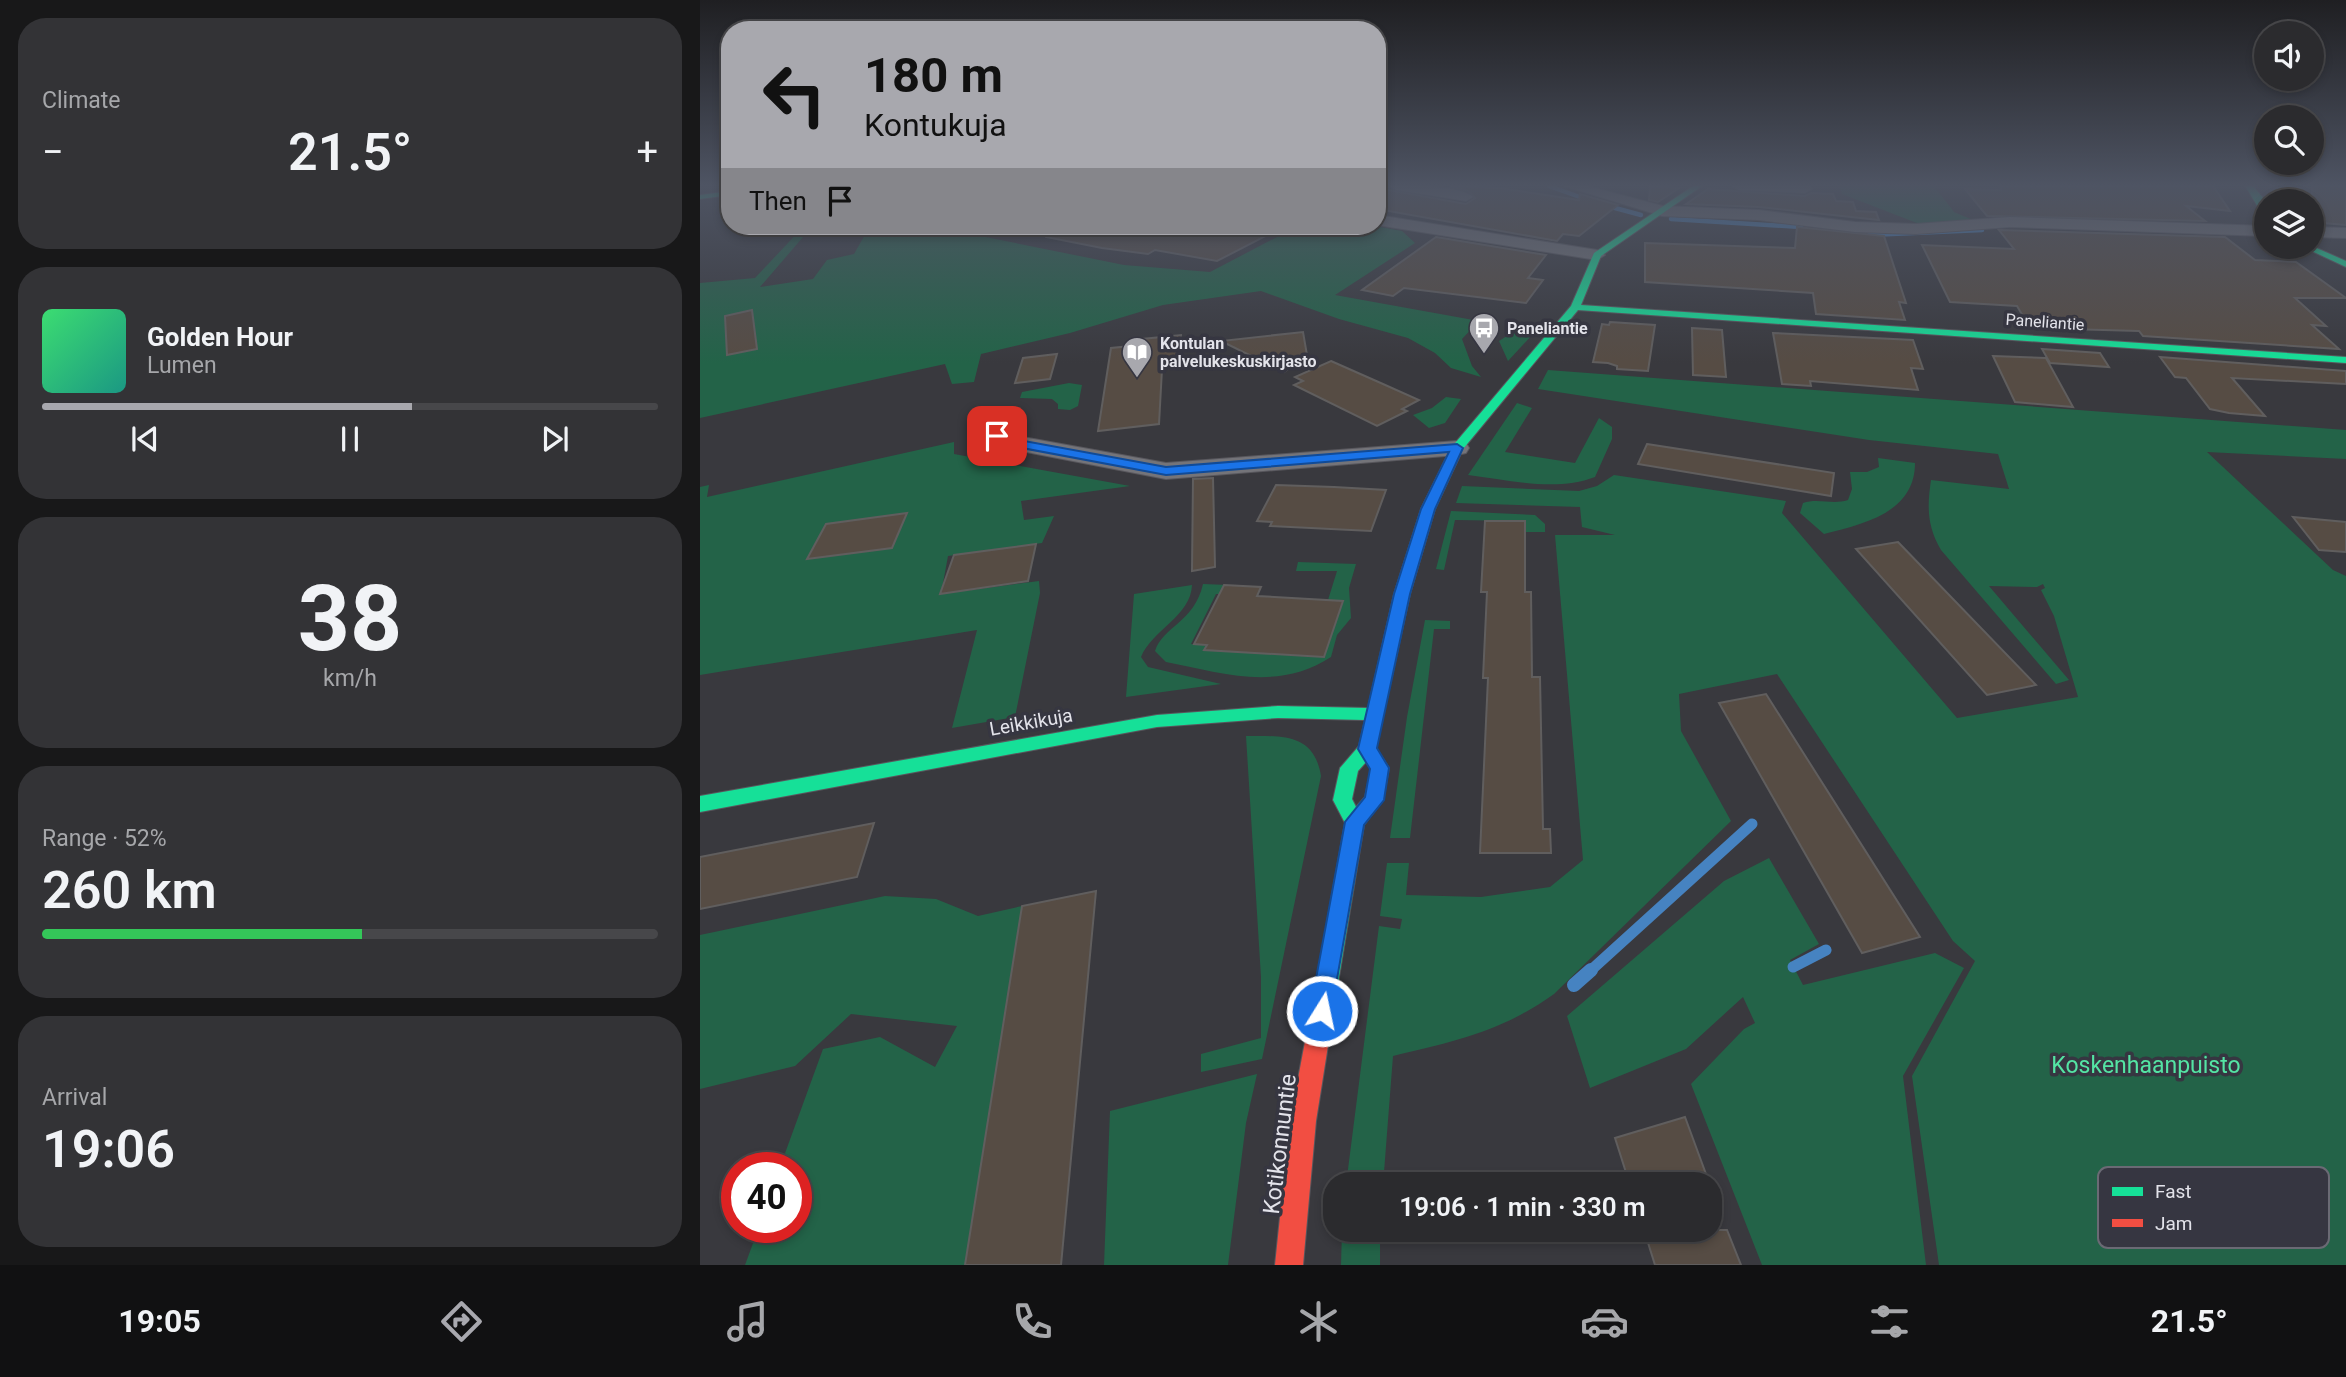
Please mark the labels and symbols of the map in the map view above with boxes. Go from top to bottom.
street label: Paneliantie [2005,310,2085,334]
bus stop icon: Paneliantie [1467,311,1501,355]
place label: Paneliantie [1507,319,1588,338]
place label: Kontulan palvelukeskuskirjasto [1160,334,1316,371]
library icon: Kontulan palvelukeskuskirjasto [1120,335,1154,379]
pin [967,406,1027,466]
street label: Leikkikuja [988,703,1074,741]
position arrow [1285,974,1359,1048]
park label: Koskenhaanpuisto [2051,1052,2241,1079]
street label: Kotikonnuntie [1258,1072,1302,1216]
speed limit sign: 40 [721,1152,812,1243]
legend [2098,1167,2329,1248]
text: Fast [2155,1180,2192,1203]
text: Jam [2155,1212,2192,1235]

